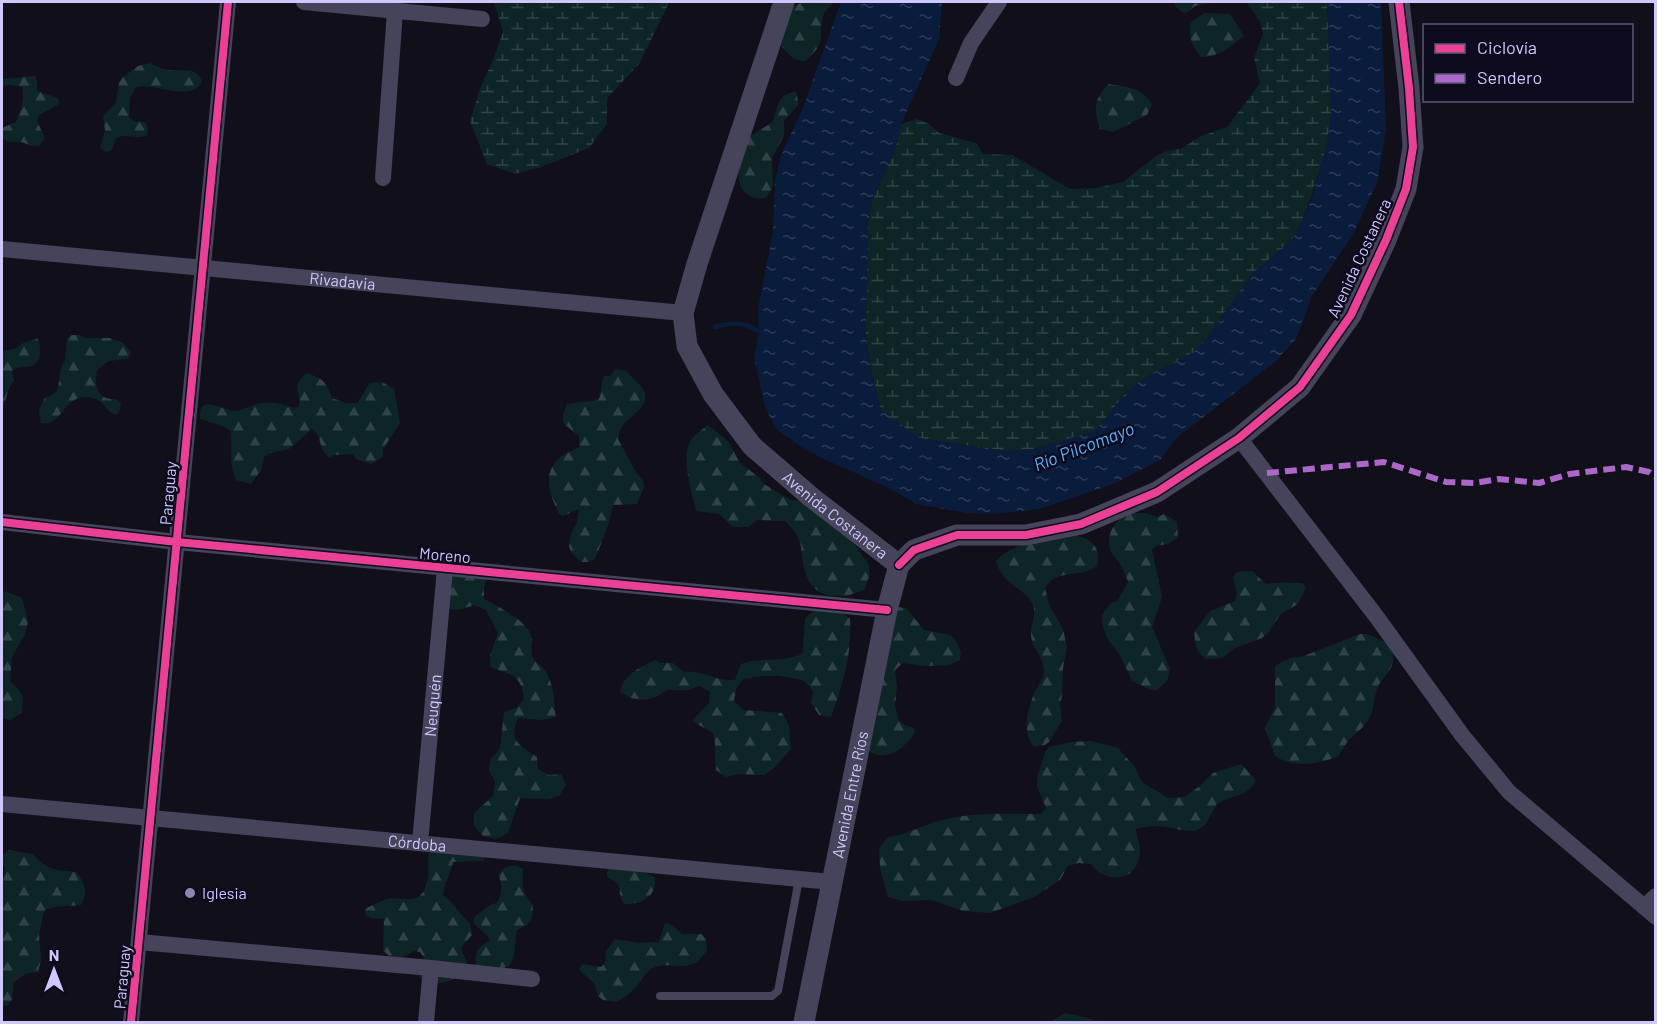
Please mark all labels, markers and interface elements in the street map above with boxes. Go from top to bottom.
legend [1423,24,1633,102]
text: Ciclovía [1477,36,1537,58]
text: Sendero [1477,66,1542,88]
street label: Avenida Costanera [1323,195,1394,320]
street label: Rivadavia [309,268,376,293]
water label: Río Pilcomayo [1030,417,1137,475]
street label: Paraguay [155,460,180,526]
street label: Avenida Costanera [779,467,892,562]
street label: Moreno [418,543,472,566]
street label: Neuquén [420,674,444,738]
street label: Avenida Entre Ríos [827,729,871,860]
street label: Córdoba [387,830,447,855]
place label: Iglesia [202,883,247,902]
marker: Iglesia [183,886,197,900]
north arrow [24,940,84,1000]
street label: Paraguay [109,944,134,1010]
text: N [49,945,59,964]

